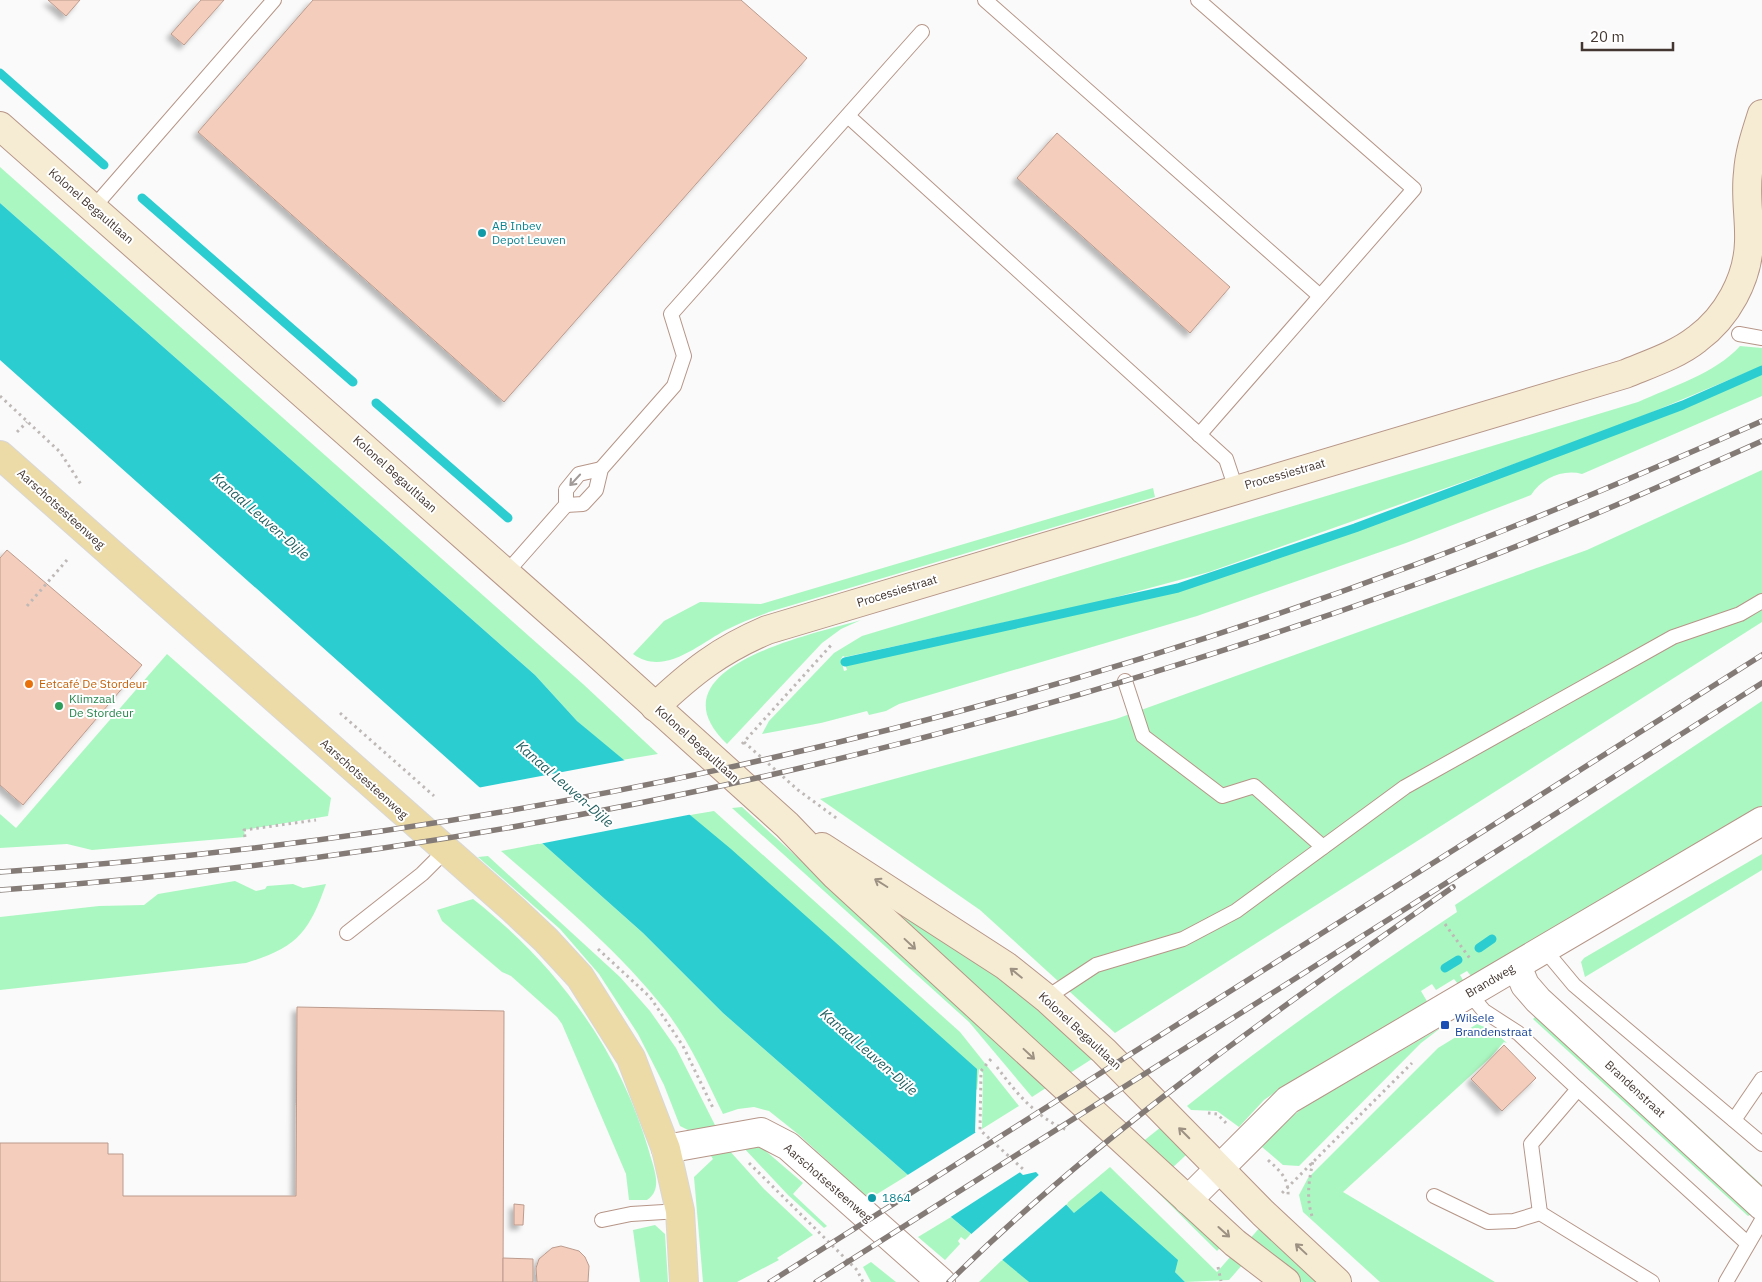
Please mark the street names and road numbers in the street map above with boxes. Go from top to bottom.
street label: Kolonel Begaultlaan [46,165,137,247]
street label: Kolonel Begaultlaan [350,432,440,515]
street label: Processiestraat [1243,455,1327,492]
street label: Aarschotsesteenweg [14,465,109,552]
street label: Processiestraat [855,571,939,610]
street label: Kolonel Begaultlaan [652,702,742,785]
street label: Aarschotsesteenweg [317,735,412,822]
street label: Brandweg [1462,960,1518,1001]
street label: Kolonel Begaultlaan [1036,988,1125,1073]
street label: Brandenstraat [1602,1057,1669,1120]
street label: Aarschotsesteenweg [781,1140,876,1226]

